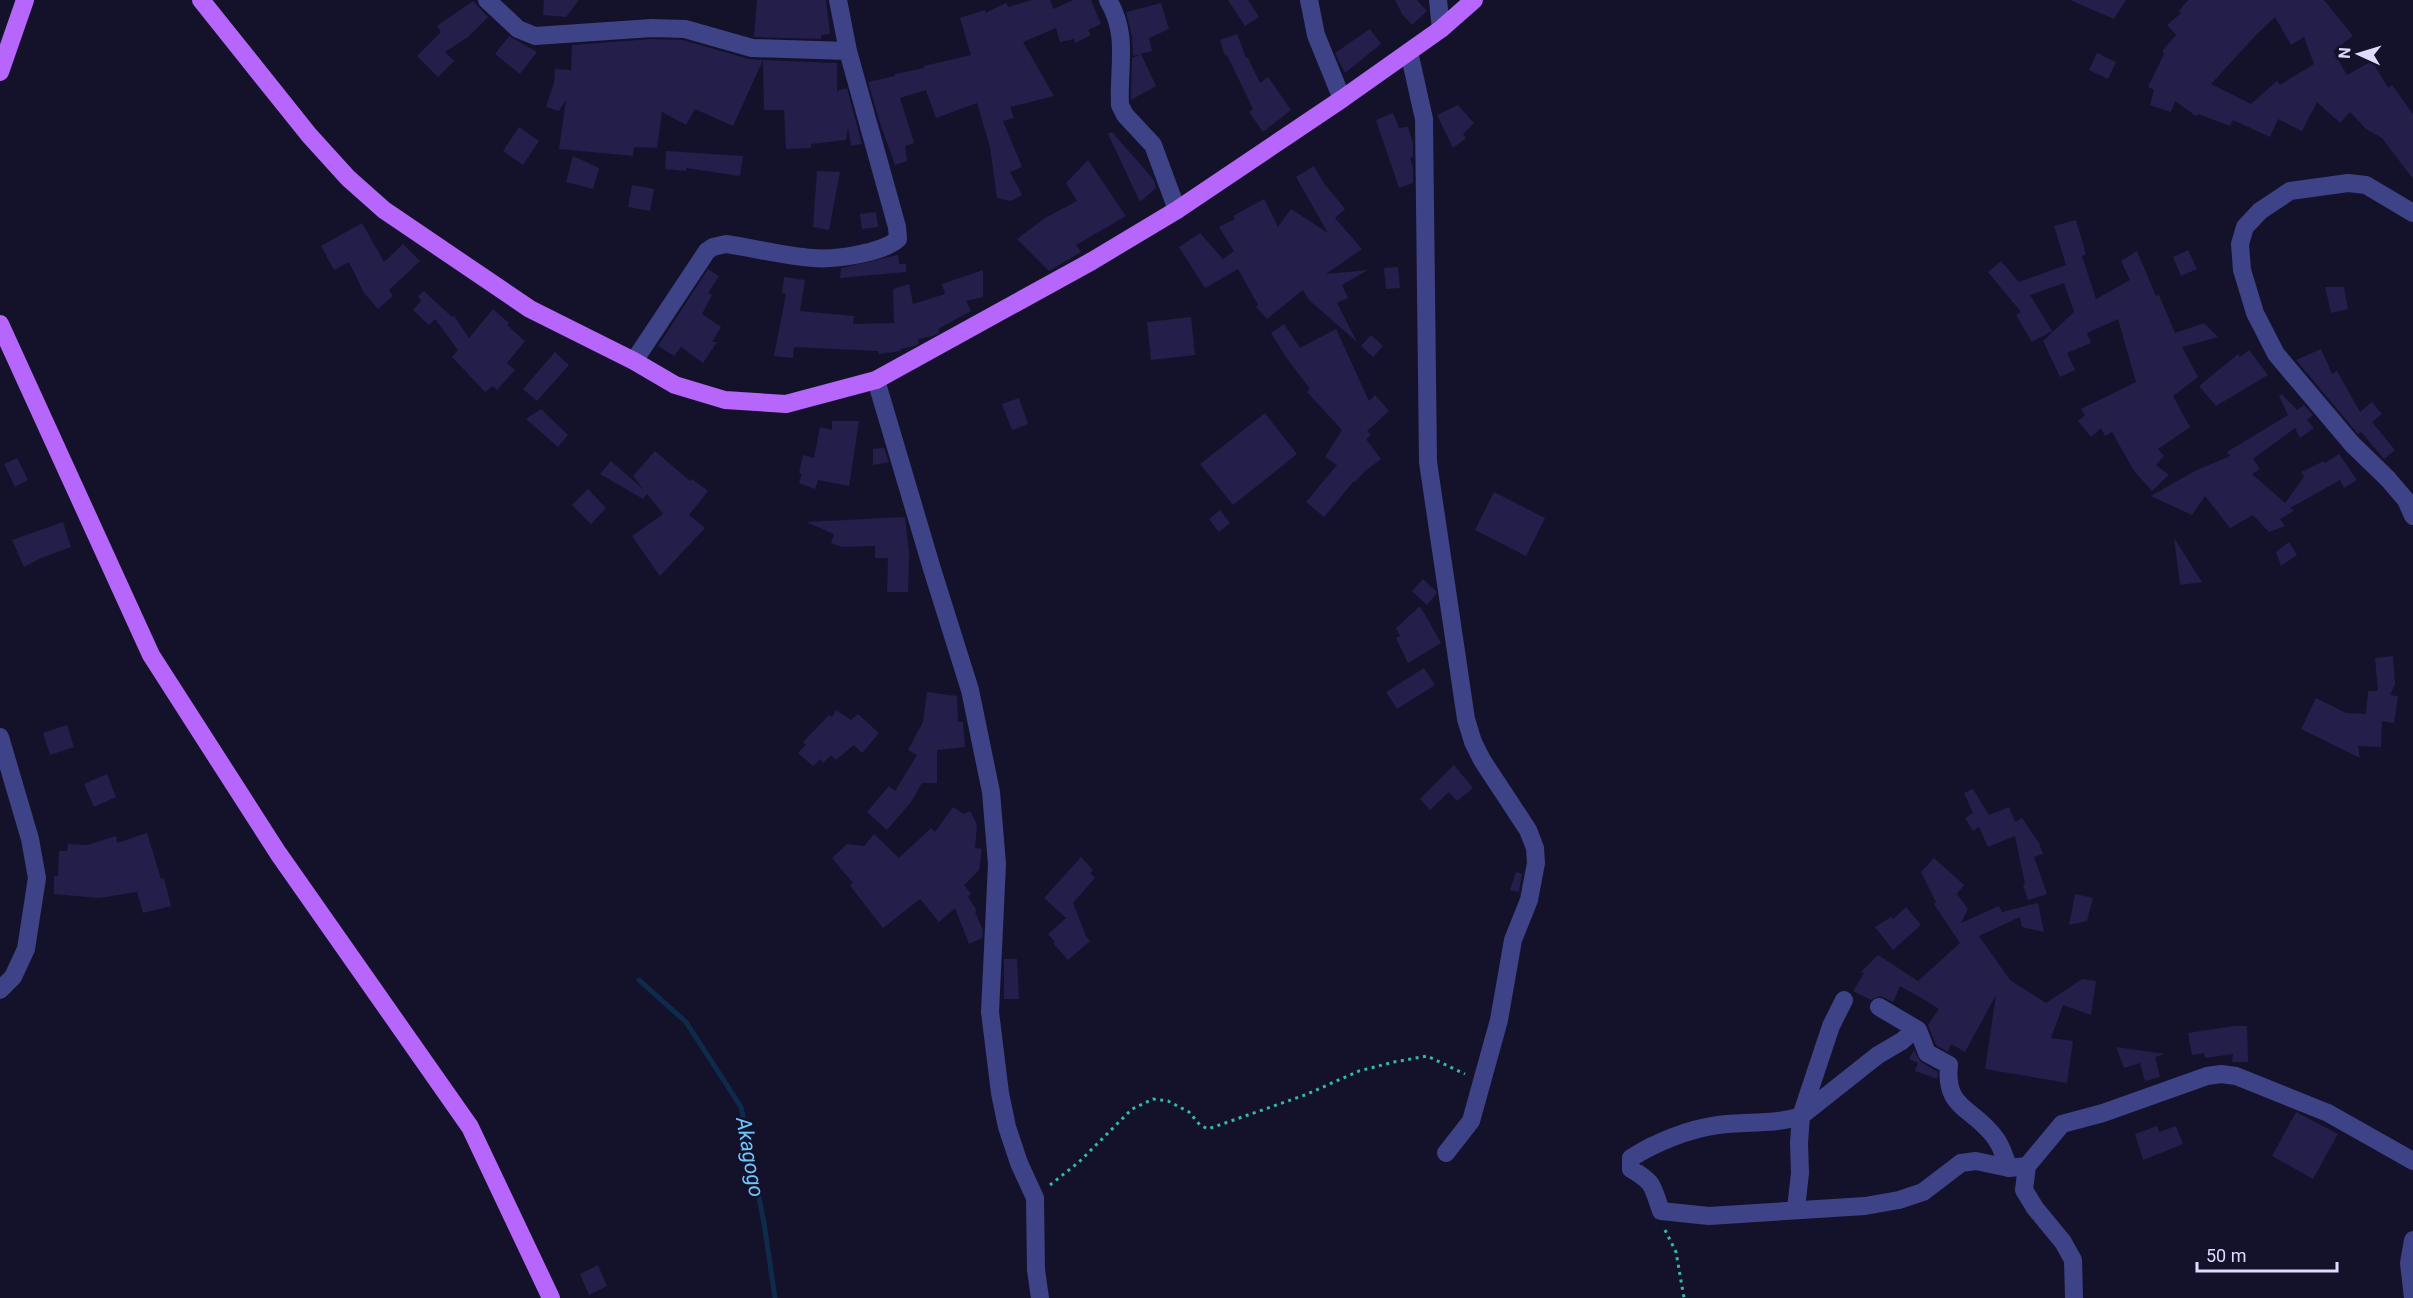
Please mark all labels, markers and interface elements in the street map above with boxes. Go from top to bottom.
north arrow [2329,24,2389,84]
text: N [2335,47,2354,59]
water label: Akagogo [731,1114,769,1199]
scale bar [2197,1235,2336,1273]
text: 50 m [2206,1245,2246,1266]

